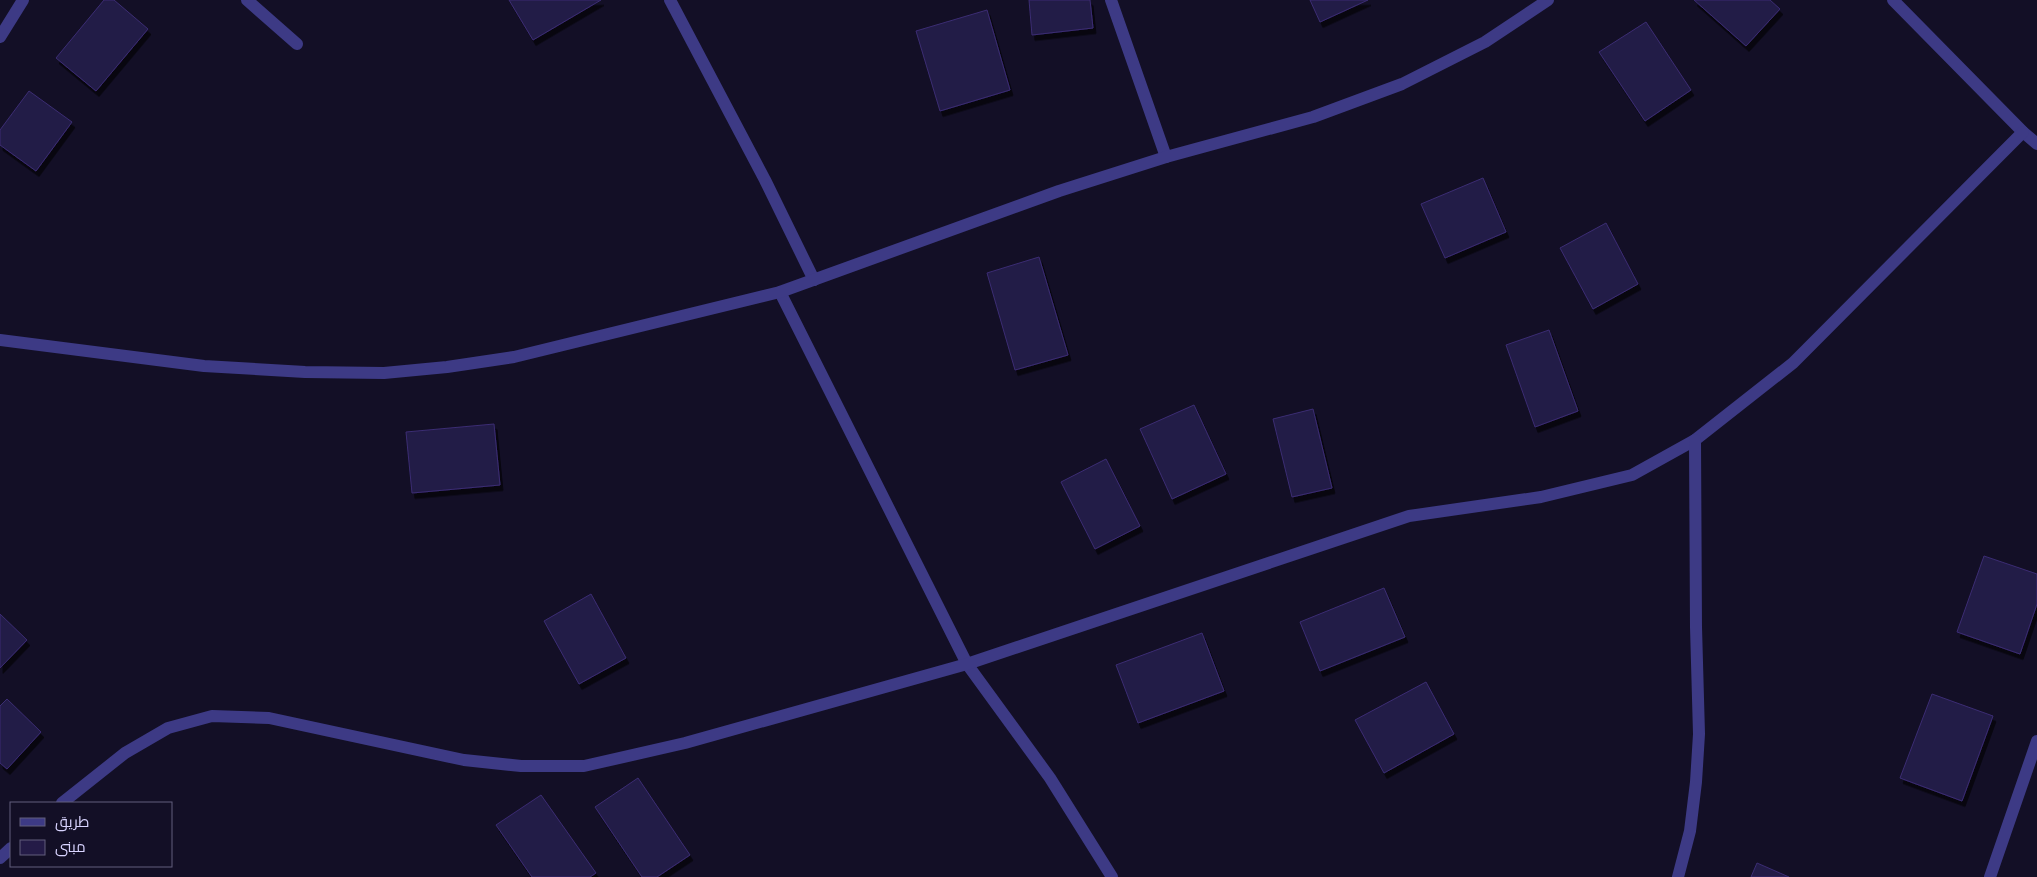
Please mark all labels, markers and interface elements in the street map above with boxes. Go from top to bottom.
legend [10,802,172,867]
text: طريق [55,811,89,832]
text: مبنى [55,836,86,857]

